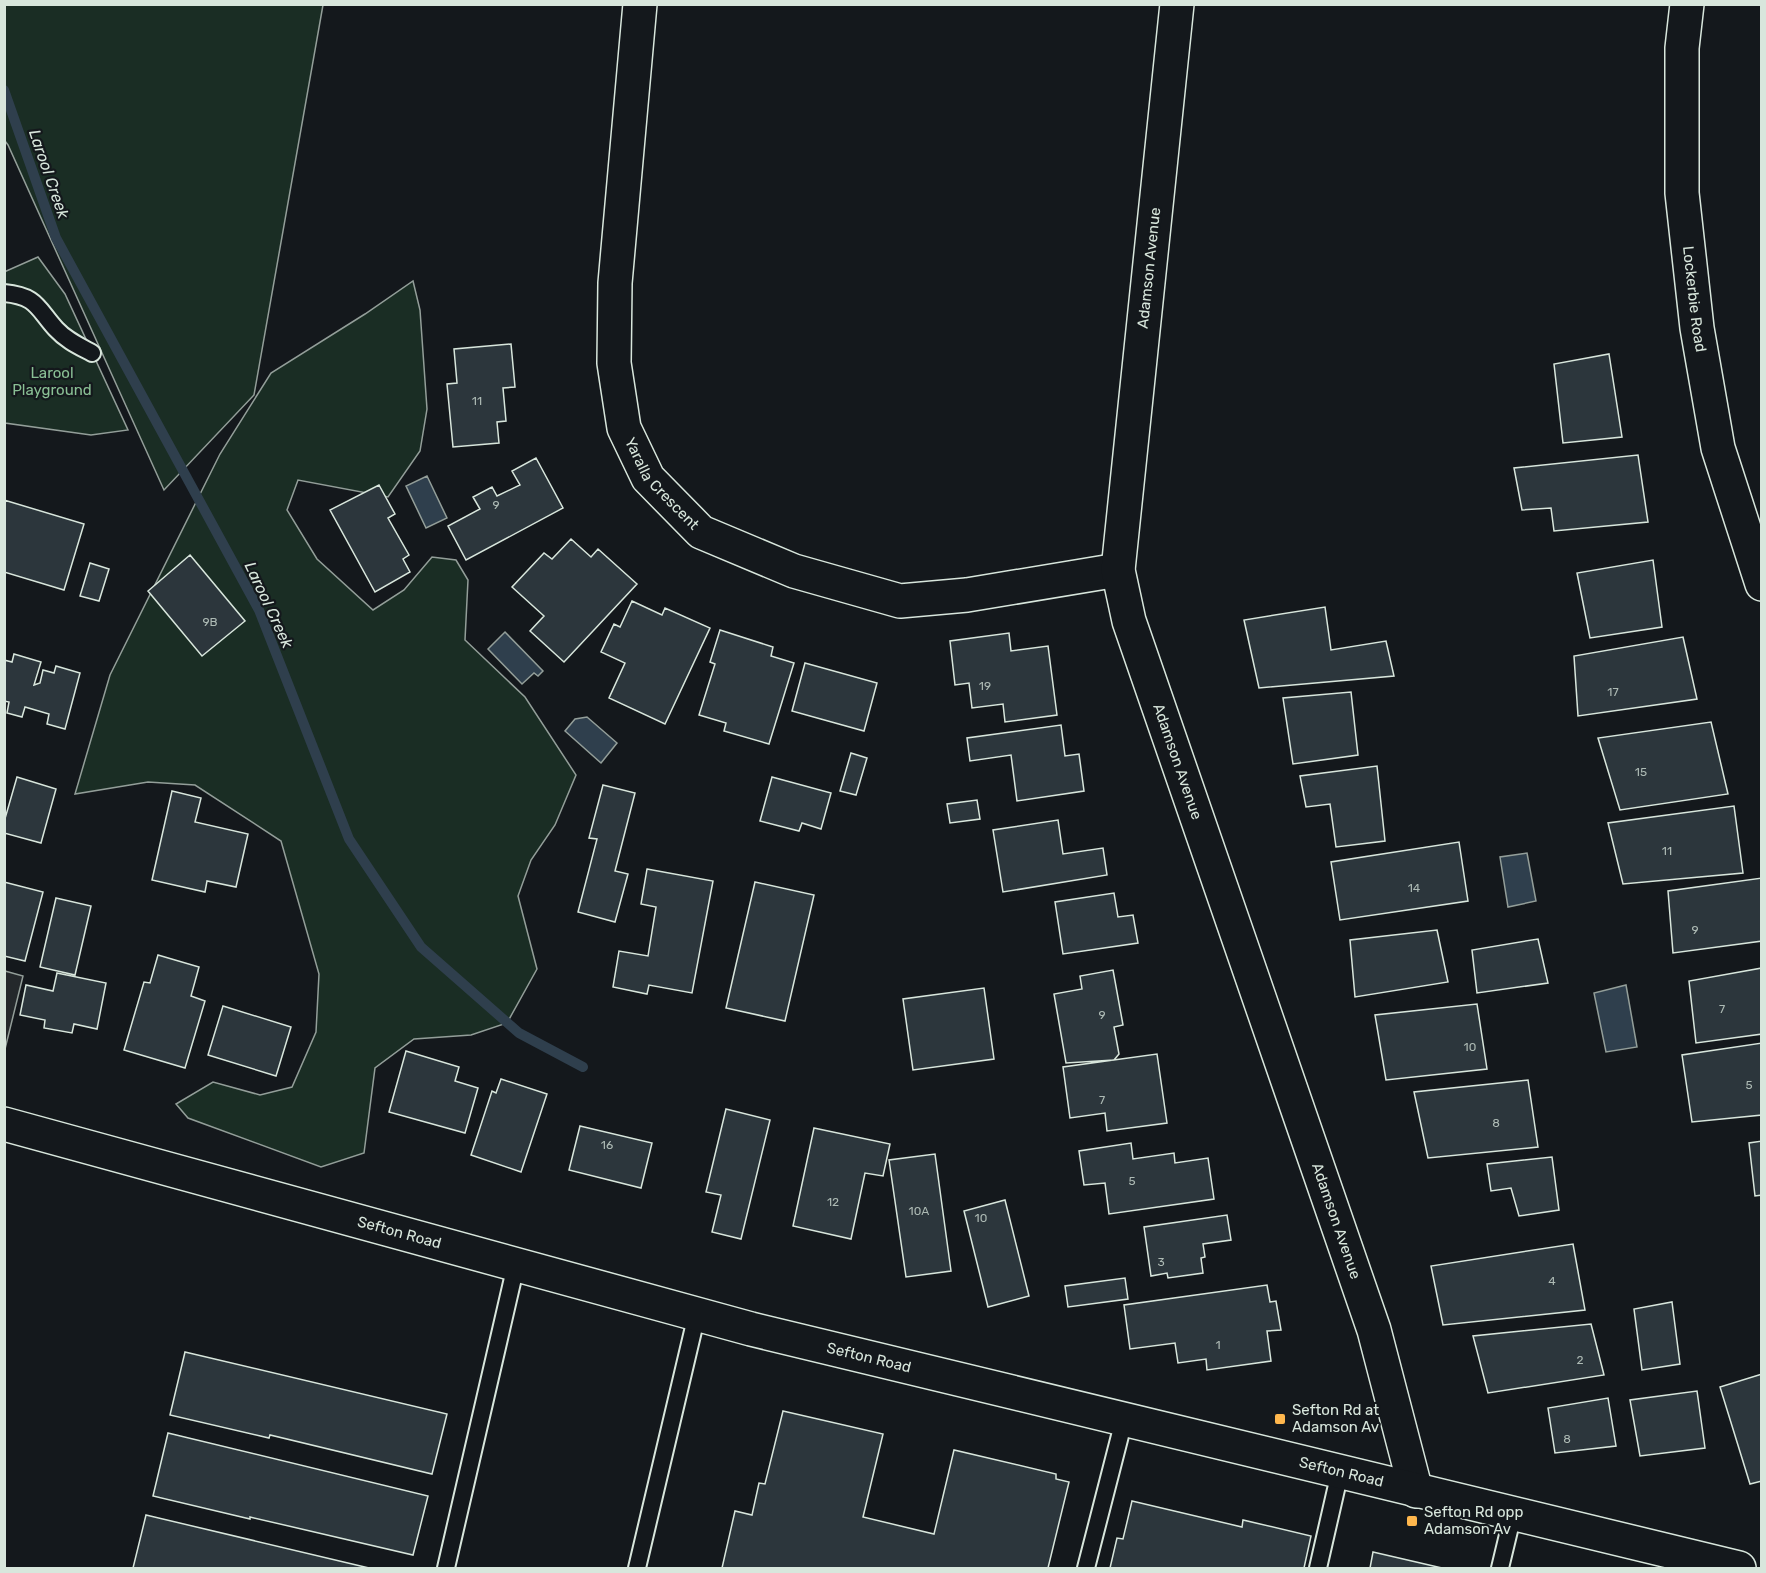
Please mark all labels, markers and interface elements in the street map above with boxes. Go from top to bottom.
water label: Larool Creek [25,127,73,222]
street label: Adamson Avenue [1134,207,1164,329]
street label: Lockerbie Road [1679,245,1710,354]
park label: Larool Playground [12,364,92,399]
house number: 11 [472,394,482,408]
street label: Yaralla Crescent [621,435,703,534]
house number: 9 [492,498,500,512]
water label: Larool Creek [241,559,298,652]
house number: 9B [202,615,218,629]
house number: 19 [979,679,991,693]
house number: 17 [1607,685,1619,699]
street label: Adamson Avenue [1149,701,1206,822]
house number: 15 [1635,765,1647,779]
house number: 11 [1662,844,1672,858]
house number: 14 [1408,881,1421,895]
house number: 9 [1691,923,1699,937]
house number: 7 [1719,1002,1725,1016]
house number: 9 [1098,1008,1106,1022]
house number: 10 [1464,1040,1476,1054]
house number: 5 [1745,1078,1753,1092]
house number: 7 [1099,1093,1105,1107]
house number: 8 [1492,1116,1500,1130]
house number: 16 [601,1138,613,1152]
street label: Adamson Avenue [1308,1160,1365,1281]
house number: 5 [1128,1174,1136,1188]
house number: 12 [827,1195,839,1209]
house number: 10A [909,1204,929,1218]
house number: 10 [975,1211,987,1225]
street label: Sefton Road [355,1212,443,1253]
house number: 3 [1157,1255,1165,1269]
house number: 4 [1548,1274,1556,1288]
house number: 1 [1215,1338,1221,1352]
street label: Sefton Road [825,1339,913,1376]
house number: 2 [1576,1353,1584,1367]
place label: Sefton Rd at Adamson Av [1292,1401,1379,1436]
marker: Sefton Rd at Adamson Av [1273,1412,1287,1426]
house number: 8 [1563,1432,1571,1446]
street label: Sefton Road [1297,1453,1385,1491]
place label: Sefton Rd opp Adamson Av [1424,1503,1524,1538]
marker: Sefton Rd opp Adamson Av [1405,1514,1419,1528]

